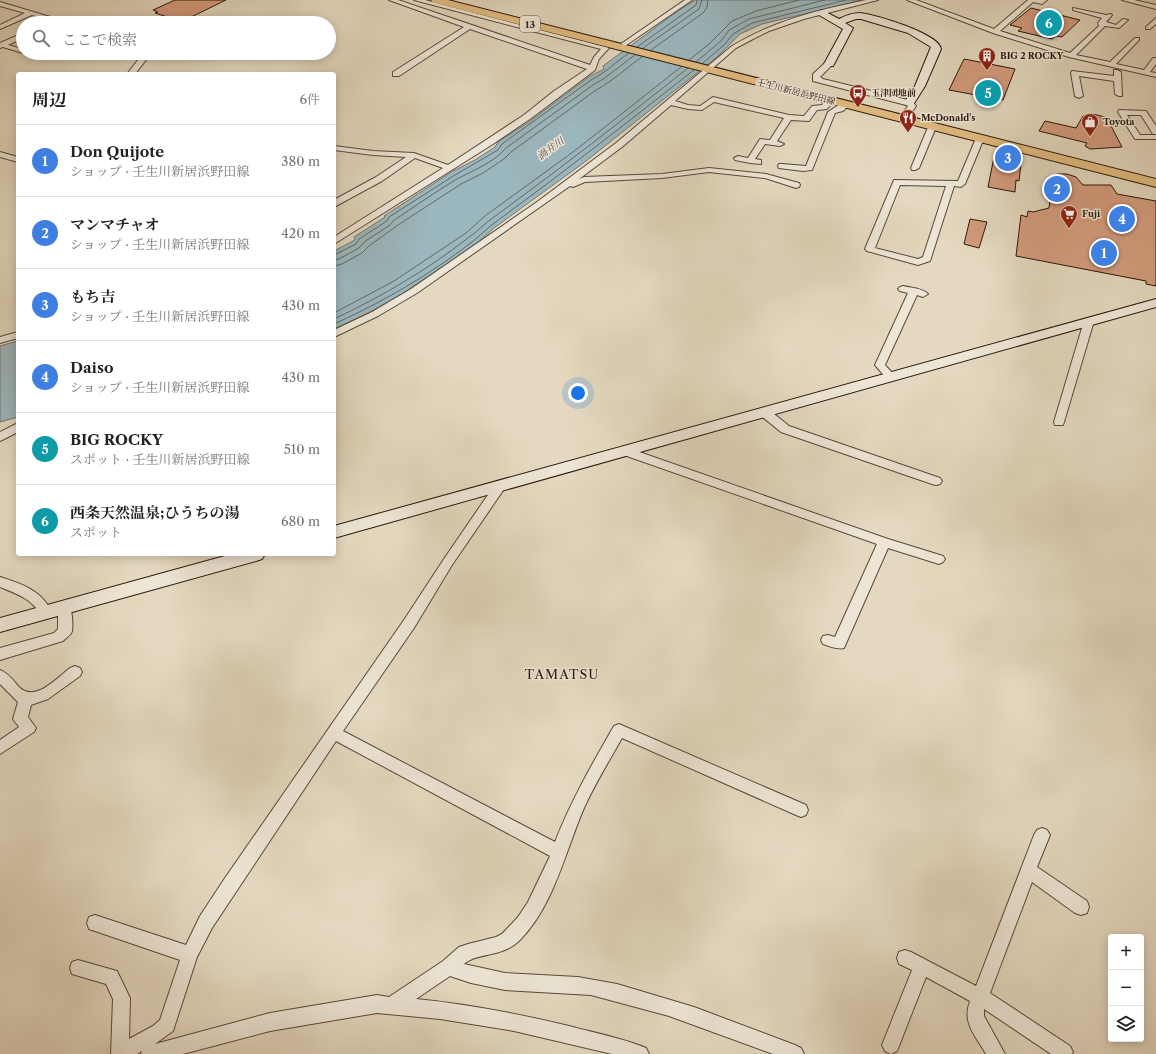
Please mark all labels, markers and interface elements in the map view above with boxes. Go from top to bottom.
pin: 6 [1036,8,1062,38]
search box [16,16,336,60]
road number: 13 [520,16,540,32]
icon: search [30,27,52,49]
text: ここで検索 [62,30,137,49]
building icon: BIG 2 ROCKY [977,46,997,71]
place label: BIG 2 ROCKY [1000,50,1064,61]
street label: 壬生川新居浜野田線 [755,76,837,107]
pin: 5 [975,78,1001,108]
bus stop icon: 玉津団地前 [848,83,868,108]
place label: 玉津団地前 [871,87,916,98]
text: 周辺 [32,90,66,110]
text: 6件 [299,91,320,107]
restaurant icon: McDonald's [898,108,918,133]
place label: McDonald's [921,112,975,123]
shop icon: Toyota [1080,112,1100,137]
place label: Toyota [1103,116,1135,127]
water label: 渦井川 [534,134,567,163]
text: Don Quijote [70,142,164,161]
pin: 3 [995,143,1021,173]
text: 1 [42,153,48,169]
text: 380 m [281,153,320,169]
text: ショップ · 壬生川新居浜野田線 [70,163,249,179]
pin: 2 [1044,174,1070,204]
supermarket icon: Fuji [1059,204,1079,229]
pin: 4 [1109,204,1135,234]
place label: Fuji [1082,208,1101,219]
text: マンマチャオ [70,215,160,234]
text: 2 [41,225,49,241]
text: 420 m [281,225,320,241]
text: ショップ · 壬生川新居浜野田線 [70,236,249,252]
pin: 1 [1091,238,1117,268]
text: もち吉 [70,287,115,306]
text: 3 [41,297,49,313]
text: 430 m [282,297,320,313]
text: ショップ · 壬生川新居浜野田線 [70,308,249,324]
text: Daiso [70,358,113,377]
text: 4 [41,369,49,385]
text: 430 m [282,369,320,385]
text: ショップ · 壬生川新居浜野田線 [70,379,249,395]
your location [568,383,588,403]
text: BIG ROCKY [70,430,163,449]
text: 5 [41,441,49,457]
text: 510 m [284,441,320,457]
text: スポット · 壬生川新居浜野田線 [70,451,250,467]
text: 西条天然温泉;ひうちの湯 [70,503,239,522]
text: 6 [41,513,49,529]
text: 680 m [281,513,320,529]
text: スポット [70,524,122,540]
district label: TAMATSU [525,666,599,682]
map controls [1108,934,1144,1042]
button: + [1108,934,1144,970]
button: − [1108,970,1144,1006]
button: layers [1108,1006,1144,1042]

